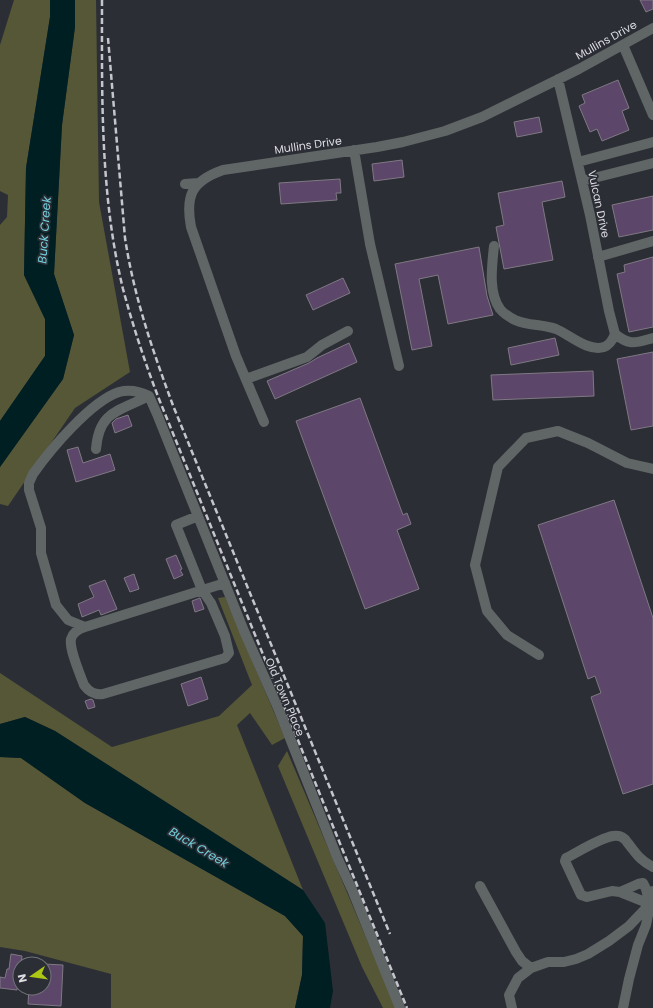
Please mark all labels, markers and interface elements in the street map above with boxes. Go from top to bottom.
street label: Mullins Drive [572,16,640,63]
street label: Mullins Drive [273,132,343,158]
street label: Vulcan Drive [584,169,614,240]
water label: Buck Creek [33,195,55,264]
street label: Old Town Place [261,655,309,739]
water label: Buck Creek [166,822,233,872]
north arrow [12,956,52,996]
text: N [14,972,31,984]

